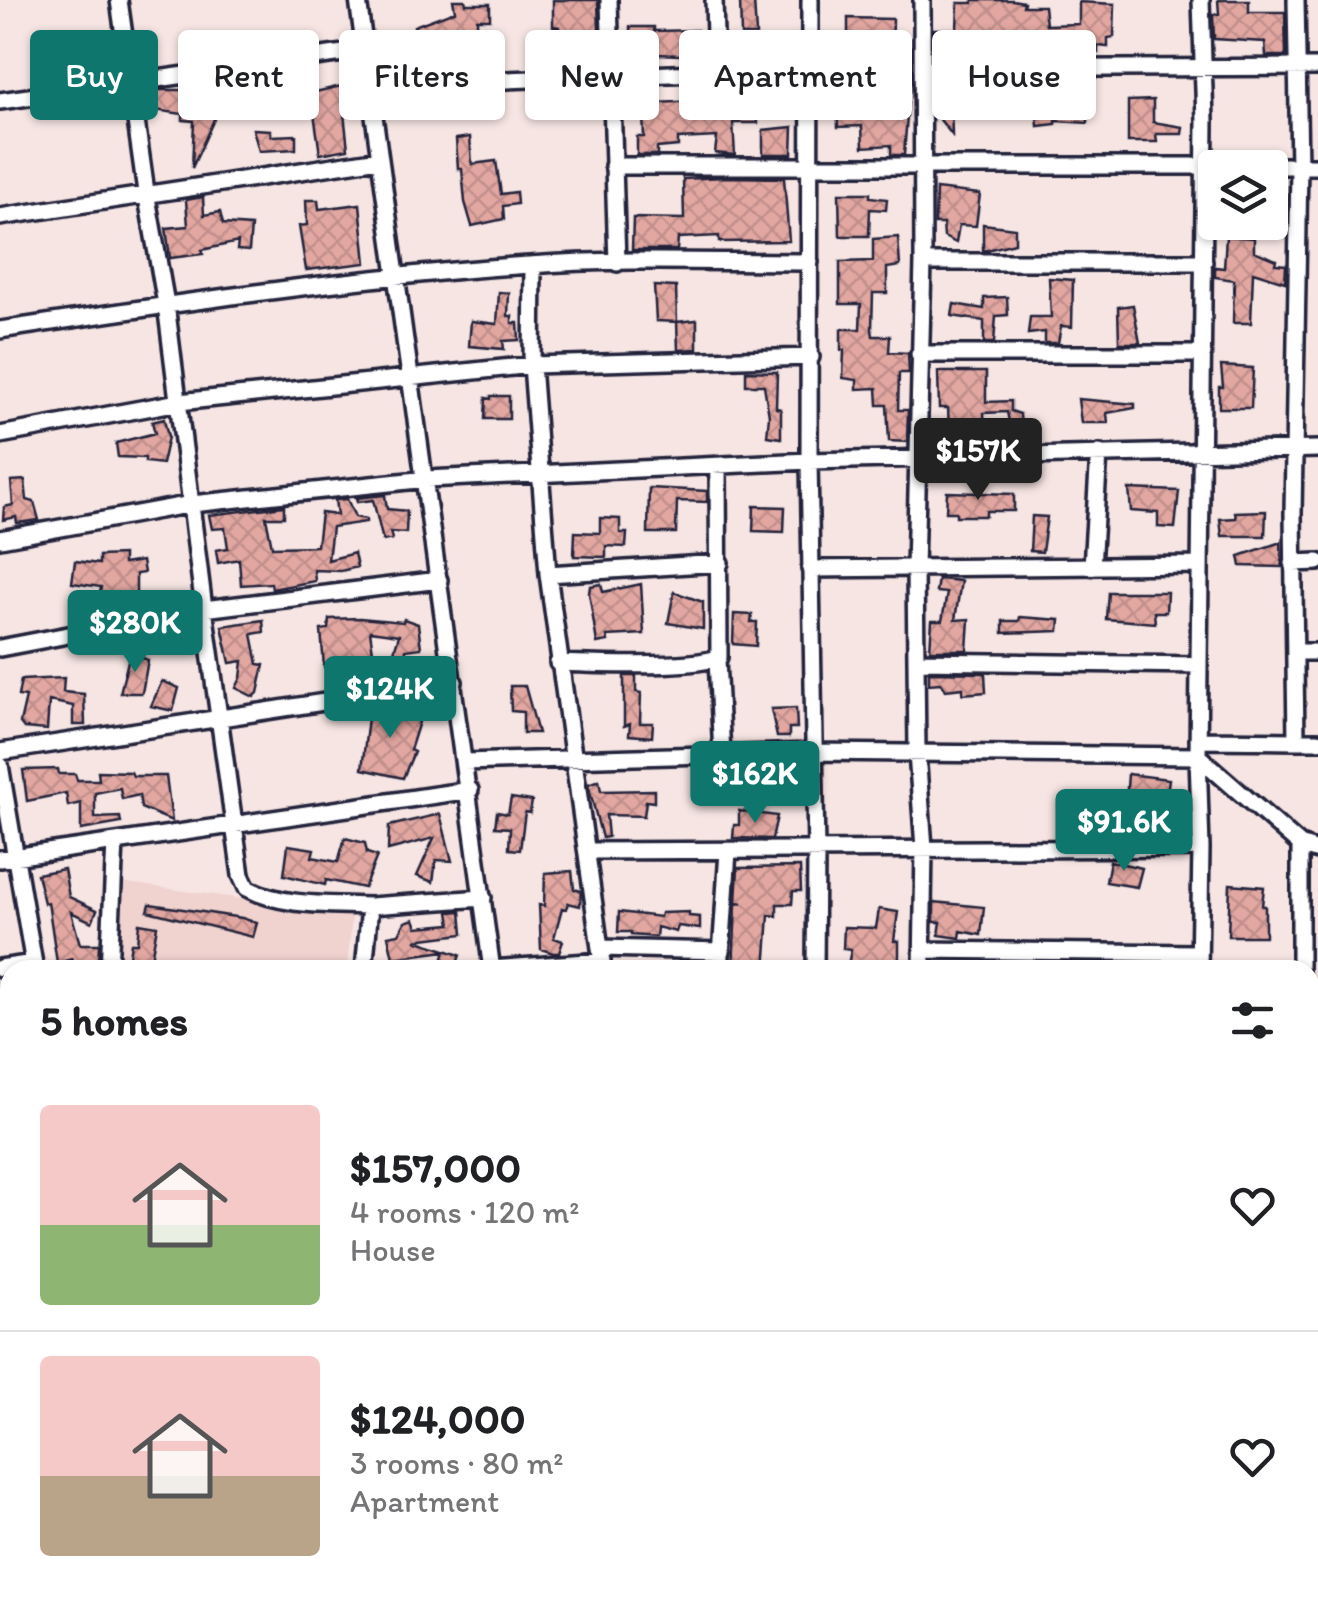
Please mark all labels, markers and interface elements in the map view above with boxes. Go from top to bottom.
chip: Buy [30,30,158,120]
chip: Rent [178,30,319,120]
chip: Filters [339,30,505,120]
chip: New [525,30,659,120]
chip: Apartment [679,30,912,120]
chip: House [932,30,1096,120]
map controls [1198,150,1288,240]
button: layers [1198,150,1288,240]
pin: $157K [908,418,1048,503]
text: $157K [936,431,1020,469]
pin: $280K [65,590,205,675]
text: $280K [90,603,180,641]
pin: $124K [320,656,460,741]
text: $124K [346,669,434,707]
pin: $162K [685,741,825,826]
text: $162K [712,754,798,792]
pin: $91.6K [1043,789,1205,874]
text: $91.6K [1077,802,1171,840]
icon: filters [1225,993,1280,1048]
text: 5 homes [40,995,188,1046]
text: $157,000 [350,1142,521,1193]
icon: home [120,1145,240,1265]
icon: heart [1225,1178,1280,1233]
text: 4 rooms · 120 m² [350,1193,580,1231]
text: House [350,1231,436,1269]
text: $124,000 [350,1393,526,1444]
icon: home [120,1396,240,1516]
icon: heart [1225,1429,1280,1484]
text: 3 rooms · 80 m² [350,1444,564,1482]
text: Apartment [350,1482,499,1520]

